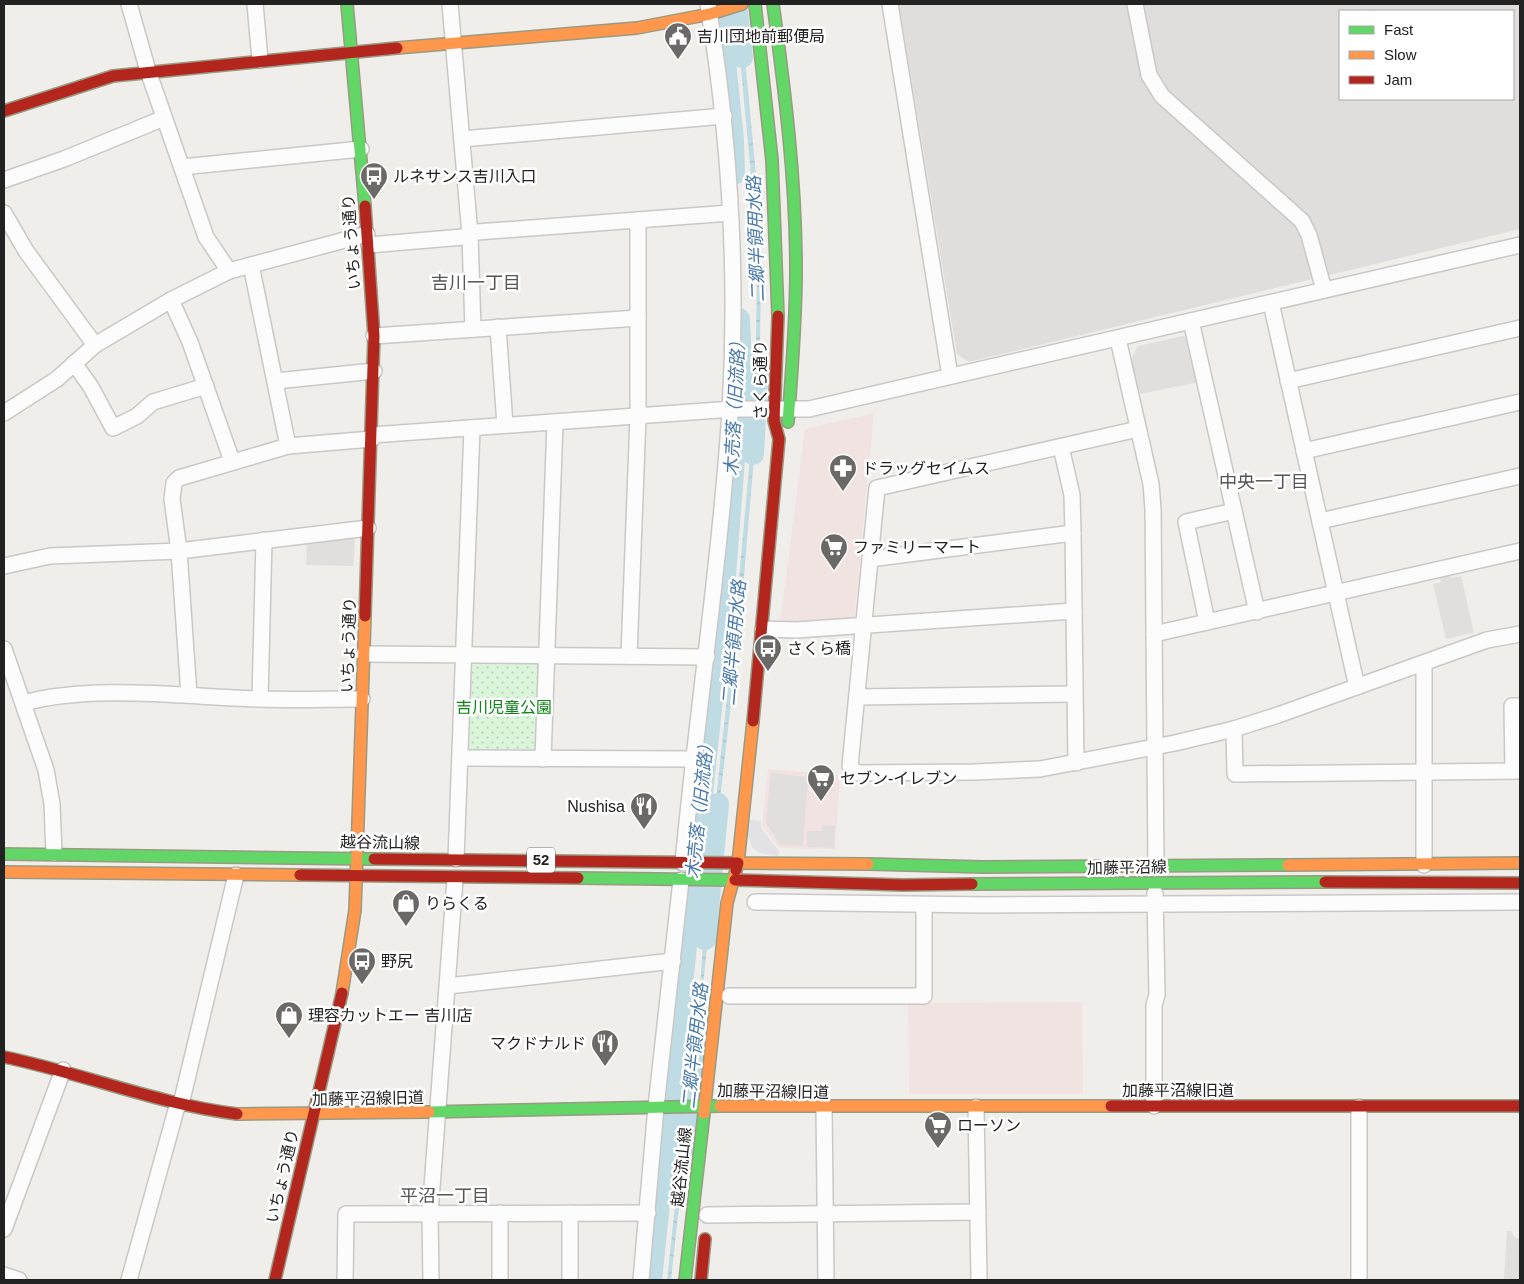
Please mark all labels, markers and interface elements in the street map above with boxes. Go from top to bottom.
legend [1339,10,1514,100]
public building icon: 吉川団地前郵便局 [663,21,693,60]
text: Fast [1384,21,1414,38]
place label: 吉川団地前郵便局 [697,28,825,45]
text: Slow [1384,46,1417,63]
text: Jam [1384,71,1412,88]
bus stop icon: ルネサンス吉川入口 [359,161,389,200]
place label: ルネサンス吉川入口 [393,168,537,185]
water label: 二郷半領用水路 [744,174,768,302]
street label: いちょう通り [340,193,363,290]
district label: 吉川一丁目 [431,273,521,293]
water label: 木売落（旧流路） [721,332,749,476]
street label: さくら通り [752,340,769,420]
pharmacy icon: ドラッグセイムス [828,453,858,492]
place label: ドラッグセイムス [862,460,990,477]
district label: 中央一丁目 [1219,472,1309,492]
supermarket icon: ファミリーマート [819,532,849,571]
place label: ファミリーマート [853,539,981,556]
water label: 二郷半領用水路 [719,577,750,707]
street label: いちょう通り [338,597,359,693]
bus stop icon: さくら橋 [753,633,783,672]
place label: さくら橋 [787,640,851,657]
park label: 吉川児童公園 [456,699,552,716]
water label: 木売落（旧流路） [683,734,717,880]
supermarket icon: セブン-イレブン [806,763,836,802]
place label: セブン-イレブン [840,770,957,787]
restaurant icon: Nushisa [629,791,659,830]
place label: Nushisa [567,798,625,815]
street label: 越谷流山線 [340,833,420,852]
road number: 52 [527,848,555,872]
street label: 加藤平沼線 [1087,858,1167,877]
shop icon: りらくる [391,888,421,927]
place label: りらくる [425,895,489,912]
bus stop icon: 野尻 [347,946,377,985]
place label: 野尻 [381,953,413,970]
water label: 二郷半領用水路 [678,980,712,1110]
shop icon: 理容カットエー 吉川店 [274,1000,304,1039]
place label: 理容カットエー 吉川店 [308,1007,472,1024]
restaurant icon: マクドナルド [590,1028,620,1067]
place label: マクドナルド [490,1035,586,1052]
street label: 加藤平沼線旧道 [717,1082,829,1101]
street label: 加藤平沼線旧道 [1122,1082,1234,1099]
street label: 加藤平沼線旧道 [312,1089,424,1108]
supermarket icon: ローソン [923,1110,953,1149]
place label: ローソン [957,1117,1021,1134]
street label: 越谷流山線 [669,1126,694,1208]
street label: いちょう通り [263,1127,302,1225]
district label: 平沼一丁目 [400,1186,490,1206]

